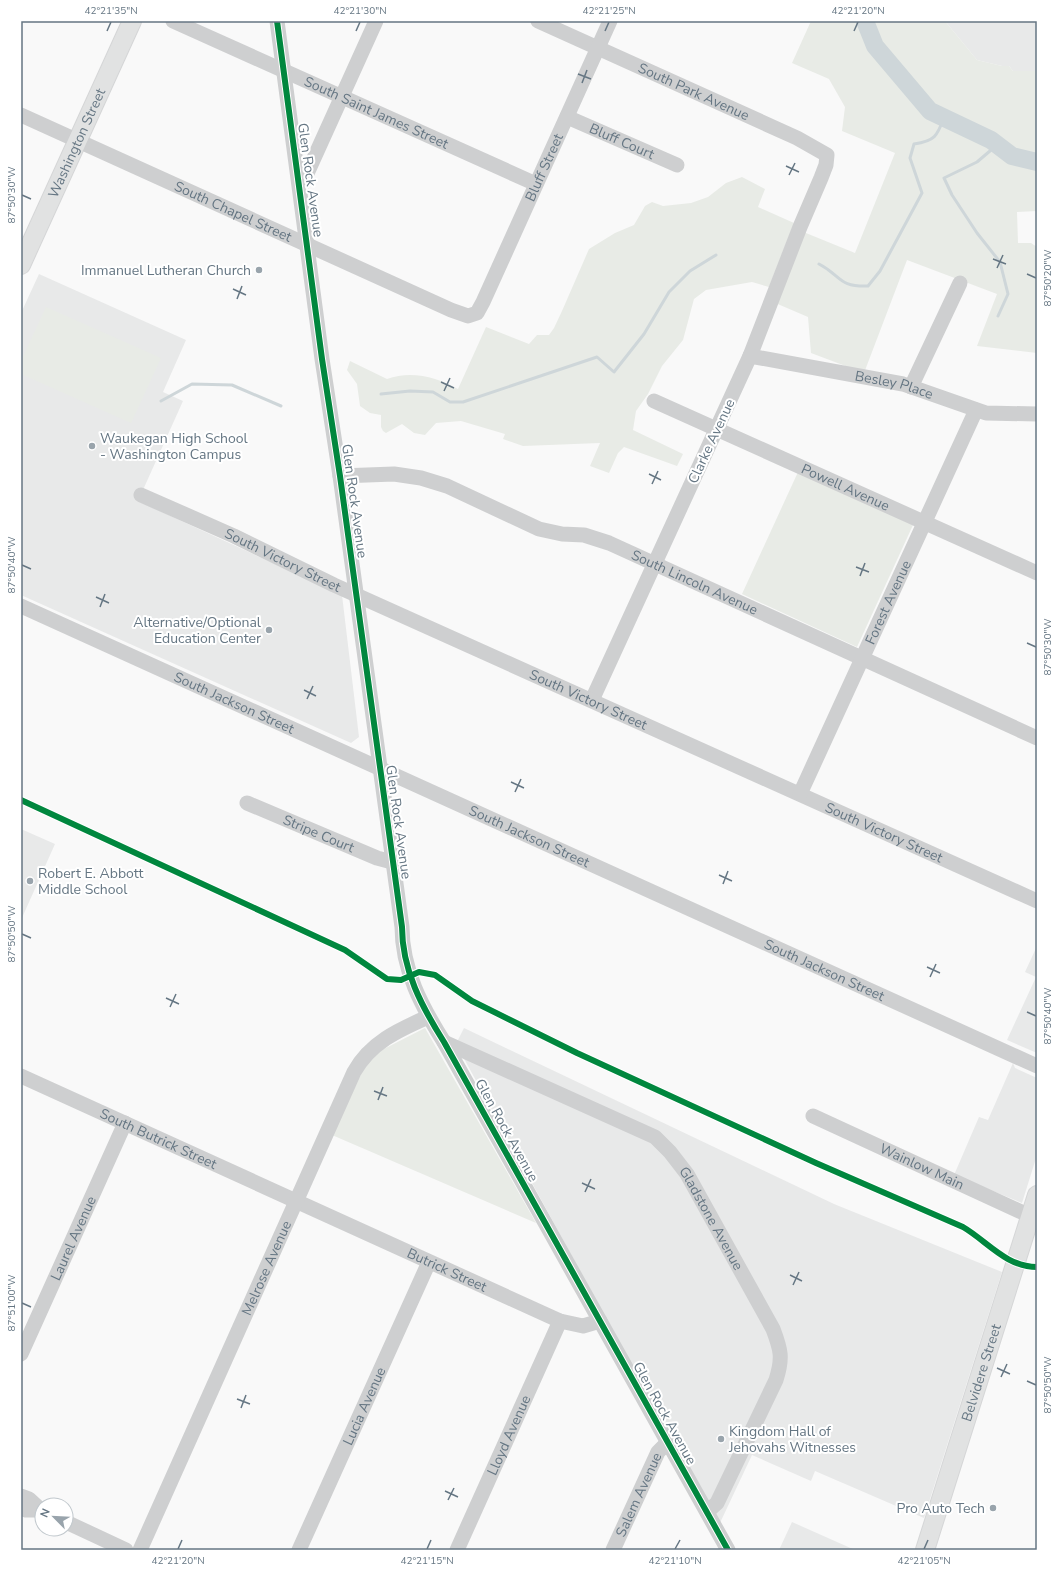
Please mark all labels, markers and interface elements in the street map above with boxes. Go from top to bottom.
text: 42°21'35"N [84,4,138,18]
text: 42°21'30"N [333,4,387,18]
text: 42°21'25"N [582,4,636,18]
text: 42°21'20"N [831,4,885,18]
street label: South Park Avenue [635,58,752,125]
street label: South Saint James Street [301,72,452,154]
street label: Washington Street [44,85,110,201]
street label: Bluff Court [586,119,657,164]
street label: Glen Rock Avenue [293,122,328,238]
street label: Bluff Street [521,131,568,204]
text: 87°50'30"W [5,167,19,223]
street label: South Chapel Street [171,177,295,247]
text: 87°50'20"W [1041,250,1055,306]
place label: Immanuel Lutheran Church [81,261,251,280]
marker: Immanuel Lutheran Church [254,265,264,275]
street label: Besley Place [853,366,936,404]
street label: Clarke Avenue [684,396,739,487]
place label: Waukegan High School - Washington Campus [100,429,249,464]
marker: Waukegan High School - Washington Campus [87,441,97,451]
street label: Glen Rock Avenue [337,443,372,559]
street label: Powell Avenue [798,459,893,516]
street label: South Victory Street [221,524,344,597]
text: 87°50'40"W [5,537,19,593]
street label: South Lincoln Avenue [628,545,761,620]
street label: Forest Avenue [861,557,916,647]
place label: Alternative/Optional Education Center [133,613,262,648]
text: 87°50'30"W [1041,619,1055,675]
marker: Alternative/Optional Education Center [264,625,274,635]
street label: South Victory Street [526,665,650,735]
street label: South Jackson Street [171,667,297,739]
street label: Glen Rock Avenue [381,764,416,880]
street label: South Victory Street [822,798,946,867]
street label: South Jackson Street [466,801,593,872]
street label: Stripe Court [280,810,357,857]
place label: Robert E. Abbott Middle School [38,864,144,899]
marker: Robert E. Abbott Middle School [25,876,35,886]
text: 87°50'50"W [5,906,19,962]
street label: South Jackson Street [761,935,888,1006]
text: 87°50'40"W [1041,988,1055,1044]
street label: Glen Rock Avenue [470,1075,543,1185]
street label: South Butrick Street [97,1104,220,1174]
street label: Wainlow Main [876,1139,967,1194]
street label: Gladstone Avenue [675,1163,748,1274]
street label: Laurel Avenue [46,1193,101,1284]
street label: Melrose Avenue [237,1218,296,1319]
street label: Butrick Street [404,1244,490,1297]
text: 87°51'00"W [5,1275,19,1331]
street label: Belvidere Street [957,1322,1006,1424]
text: 87°50'50"W [1041,1357,1055,1413]
street label: Glen Rock Avenue [628,1358,701,1468]
street label: Lucia Avenue [339,1364,390,1448]
street label: Lloyd Avenue [483,1392,535,1478]
place label: Kingdom Hall of Jehovahs Witnesses [728,1422,856,1457]
marker: Kingdom Hall of Jehovahs Witnesses [716,1434,726,1444]
street label: Salem Avenue [611,1450,666,1540]
north arrow [34,1497,74,1537]
place label: Pro Auto Tech [896,1499,985,1518]
marker: Pro Auto Tech [988,1503,998,1513]
text: N [37,1506,54,1520]
text: 42°21'20"N [151,1554,205,1568]
text: 42°21'15"N [400,1554,454,1568]
text: 42°21'10"N [648,1554,702,1568]
text: 42°21'05"N [897,1554,951,1568]

